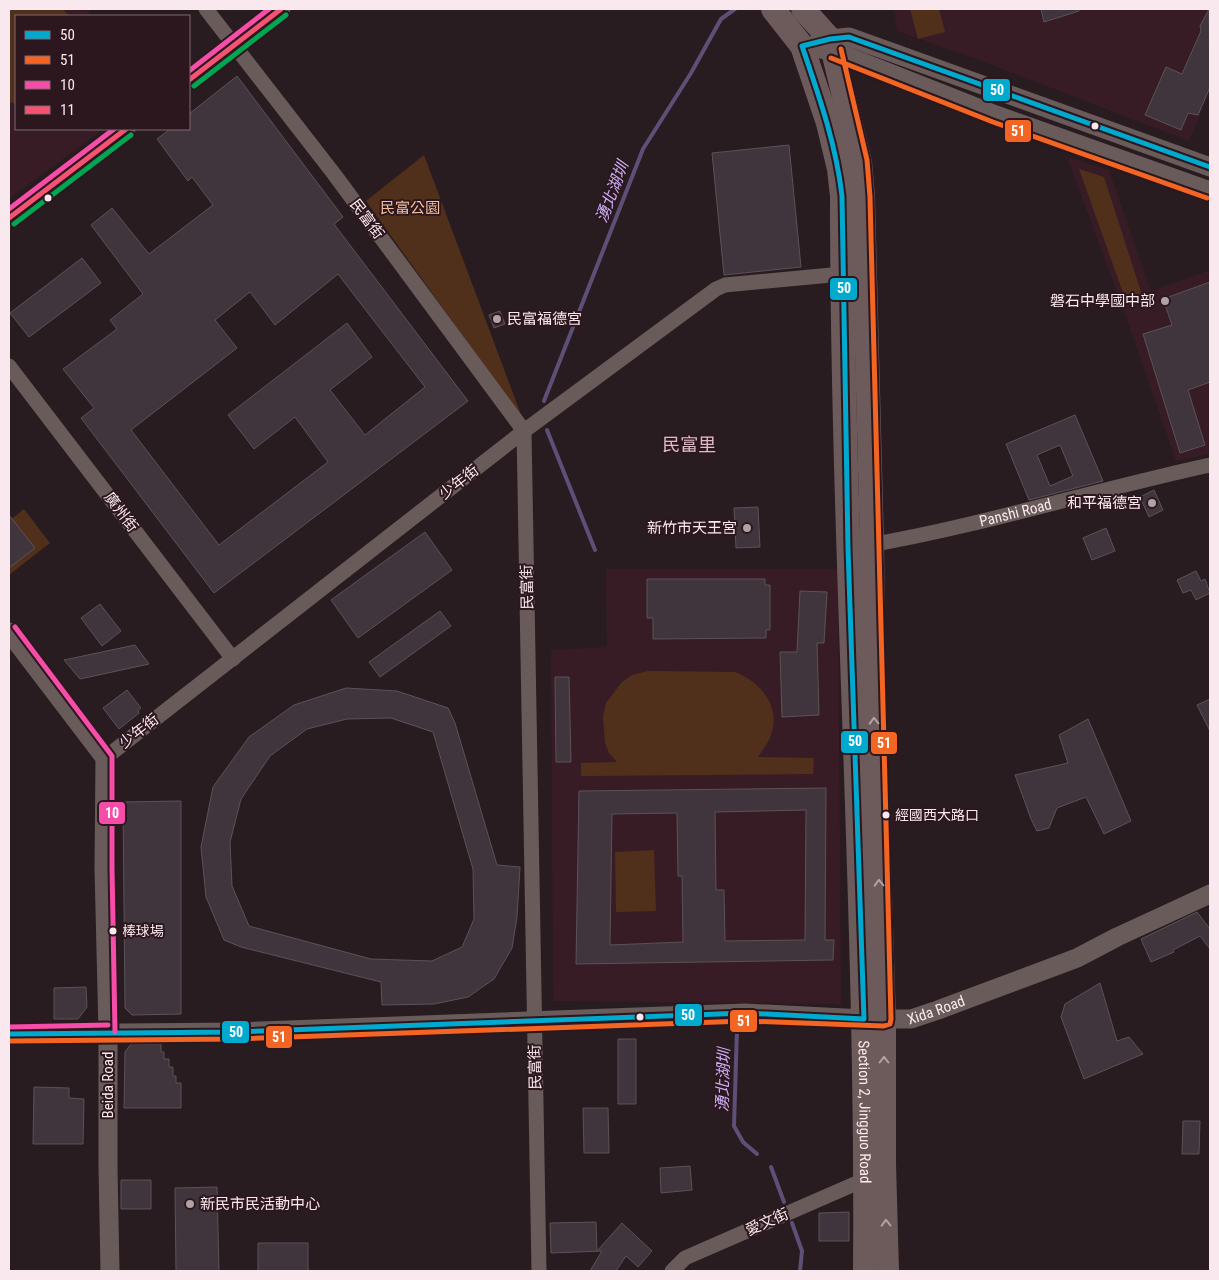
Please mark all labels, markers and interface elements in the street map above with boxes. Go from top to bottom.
legend [15,15,190,130]
text: 50 [60,26,75,44]
text: 51 [60,51,75,69]
text: 10 [60,76,75,94]
line badge: 50 [982,78,1011,102]
text: 50 [990,82,1004,98]
text: 11 [60,101,75,119]
line badge: 51 [1004,119,1032,143]
unlabelled marker [1090,121,1100,131]
text: 51 [1011,123,1025,139]
water label: 湧北湖圳 [592,157,633,225]
unlabelled marker [43,193,53,203]
street label: 民富街 [346,196,388,242]
park label: 民富公園 [380,199,440,217]
line badge: 50 [829,277,858,301]
text: 50 [837,280,851,296]
place label: 磐石中學國中部 [1050,292,1155,310]
marker: 磐石中學國中部 [1159,295,1171,307]
place label: 民富福德宮 [507,310,582,328]
marker: 民富福德宮 [491,313,503,325]
district label: 民富里 [662,434,716,455]
street label: 少年街 [436,461,482,503]
street label: 廣州街 [100,489,142,535]
place label: 和平福德宮 [1067,494,1142,512]
street label: Panshi Road [977,495,1053,531]
marker: 和平福德宮 [1146,497,1158,509]
place label: 新竹市天王宮 [647,519,737,537]
marker: 新竹市天王宮 [741,522,753,534]
street label: 民富街 [518,564,536,610]
street label: 少年街 [116,710,162,752]
one-way arrow [869,717,880,725]
line badge: 50 [840,730,869,754]
line badge: 51 [870,731,898,755]
text: 50 [848,733,862,749]
text: 51 [877,735,891,751]
line badge: 10 [98,801,126,825]
text: 10 [105,805,119,821]
place label: 經國西大路口 [895,807,979,823]
marker: 經國西大路口 [881,810,891,820]
one-way arrow [874,879,885,887]
place label: 棒球場 [122,923,164,939]
marker: 棒球場 [108,926,118,936]
street label: Xida Road [905,992,967,1029]
line badge: 50 [674,1003,703,1027]
text: 50 [681,1007,695,1023]
line badge: 51 [729,1009,758,1033]
unlabelled marker [635,1012,645,1022]
text: 51 [737,1013,751,1029]
line badge: 50 [221,1020,250,1044]
text: 50 [229,1024,243,1040]
line badge: 51 [265,1025,293,1049]
text: 51 [272,1029,286,1045]
street label: Section 2, Jingguo Road [854,1040,874,1183]
street label: 民富街 [526,1044,544,1090]
water label: 湧北湖圳 [712,1046,734,1112]
street label: Beida Road [99,1052,117,1118]
one-way arrow [879,1056,889,1064]
place label: 新民市民活動中心 [200,1195,320,1213]
marker: 新民市民活動中心 [184,1198,196,1210]
street label: 愛文街 [743,1205,791,1239]
one-way arrow [881,1218,891,1226]

